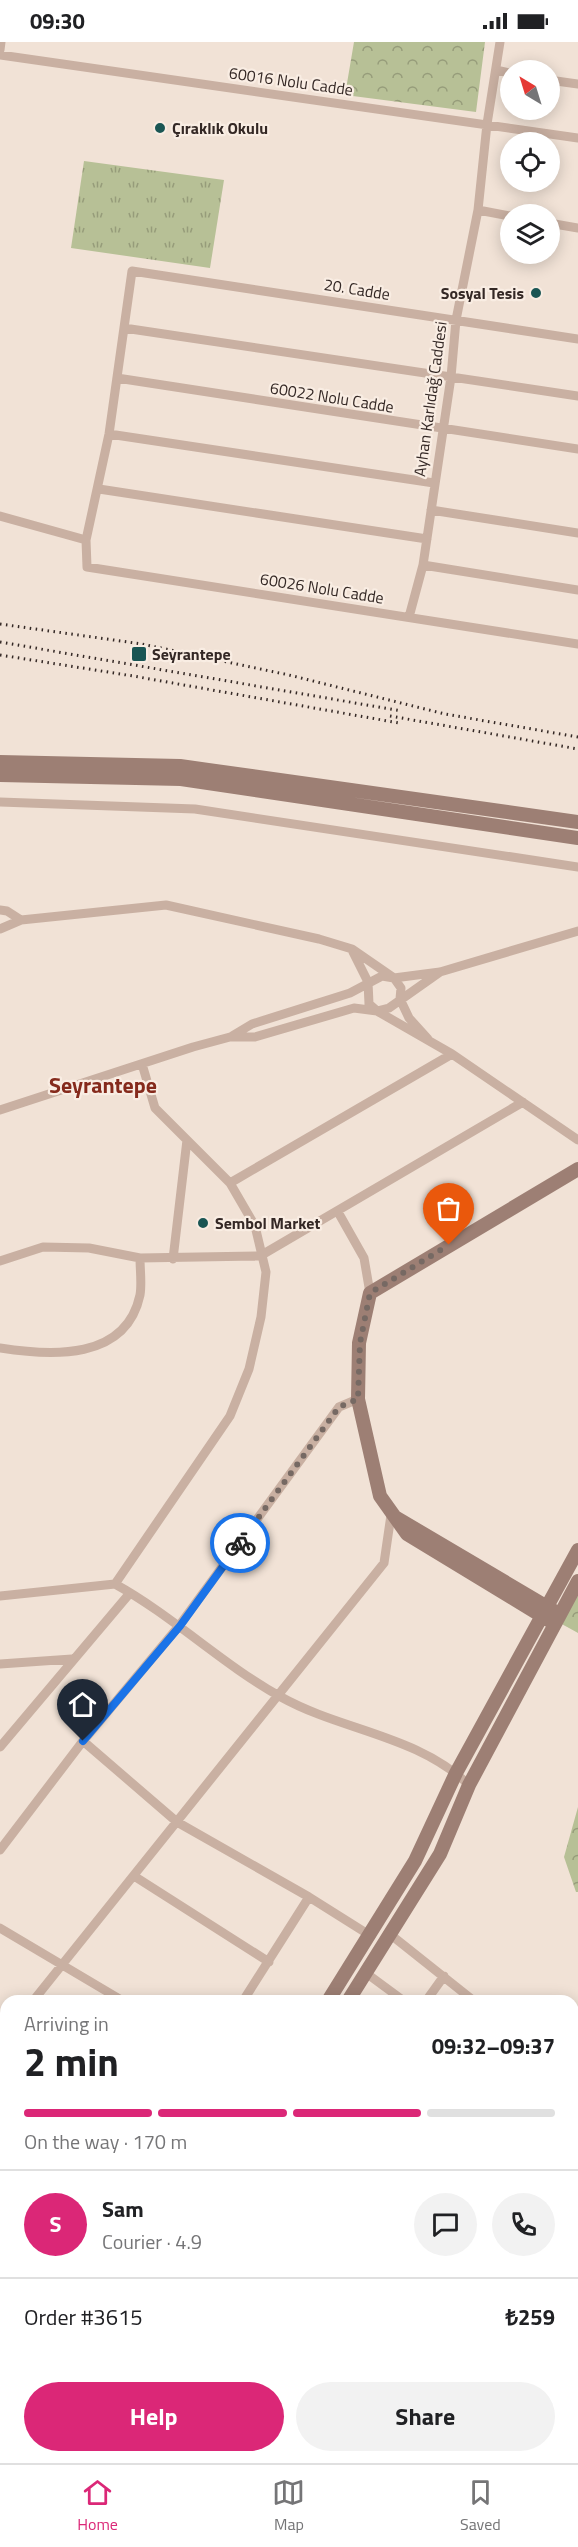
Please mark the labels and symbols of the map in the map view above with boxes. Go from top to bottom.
street label: 60016 Nolu Cadde [227,60,355,102]
north arrow [500,60,560,120]
place label: Çıraklık Okulu [172,116,268,140]
marker: Çıraklık Okulu [153,121,167,135]
street label: 20. Cadde [322,272,392,306]
place label: Sosyal Tesis [441,281,524,305]
marker: Sosyal Tesis [529,286,543,300]
street label: Ayhan Karlıdağ Caddesi [407,320,453,478]
street label: 60022 Nolu Cadde [268,375,396,419]
street label: 60026 Nolu Cadde [258,566,386,610]
place label: Seyrantepe [152,642,231,666]
marker: Seyrantepe [130,645,148,663]
district label: Seyrantepe [49,1068,157,1102]
pin [423,1183,474,1245]
place label: Sembol Market [215,1211,320,1235]
marker: Sembol Market [196,1216,210,1230]
courier [210,1513,270,1573]
pin [57,1679,108,1741]

